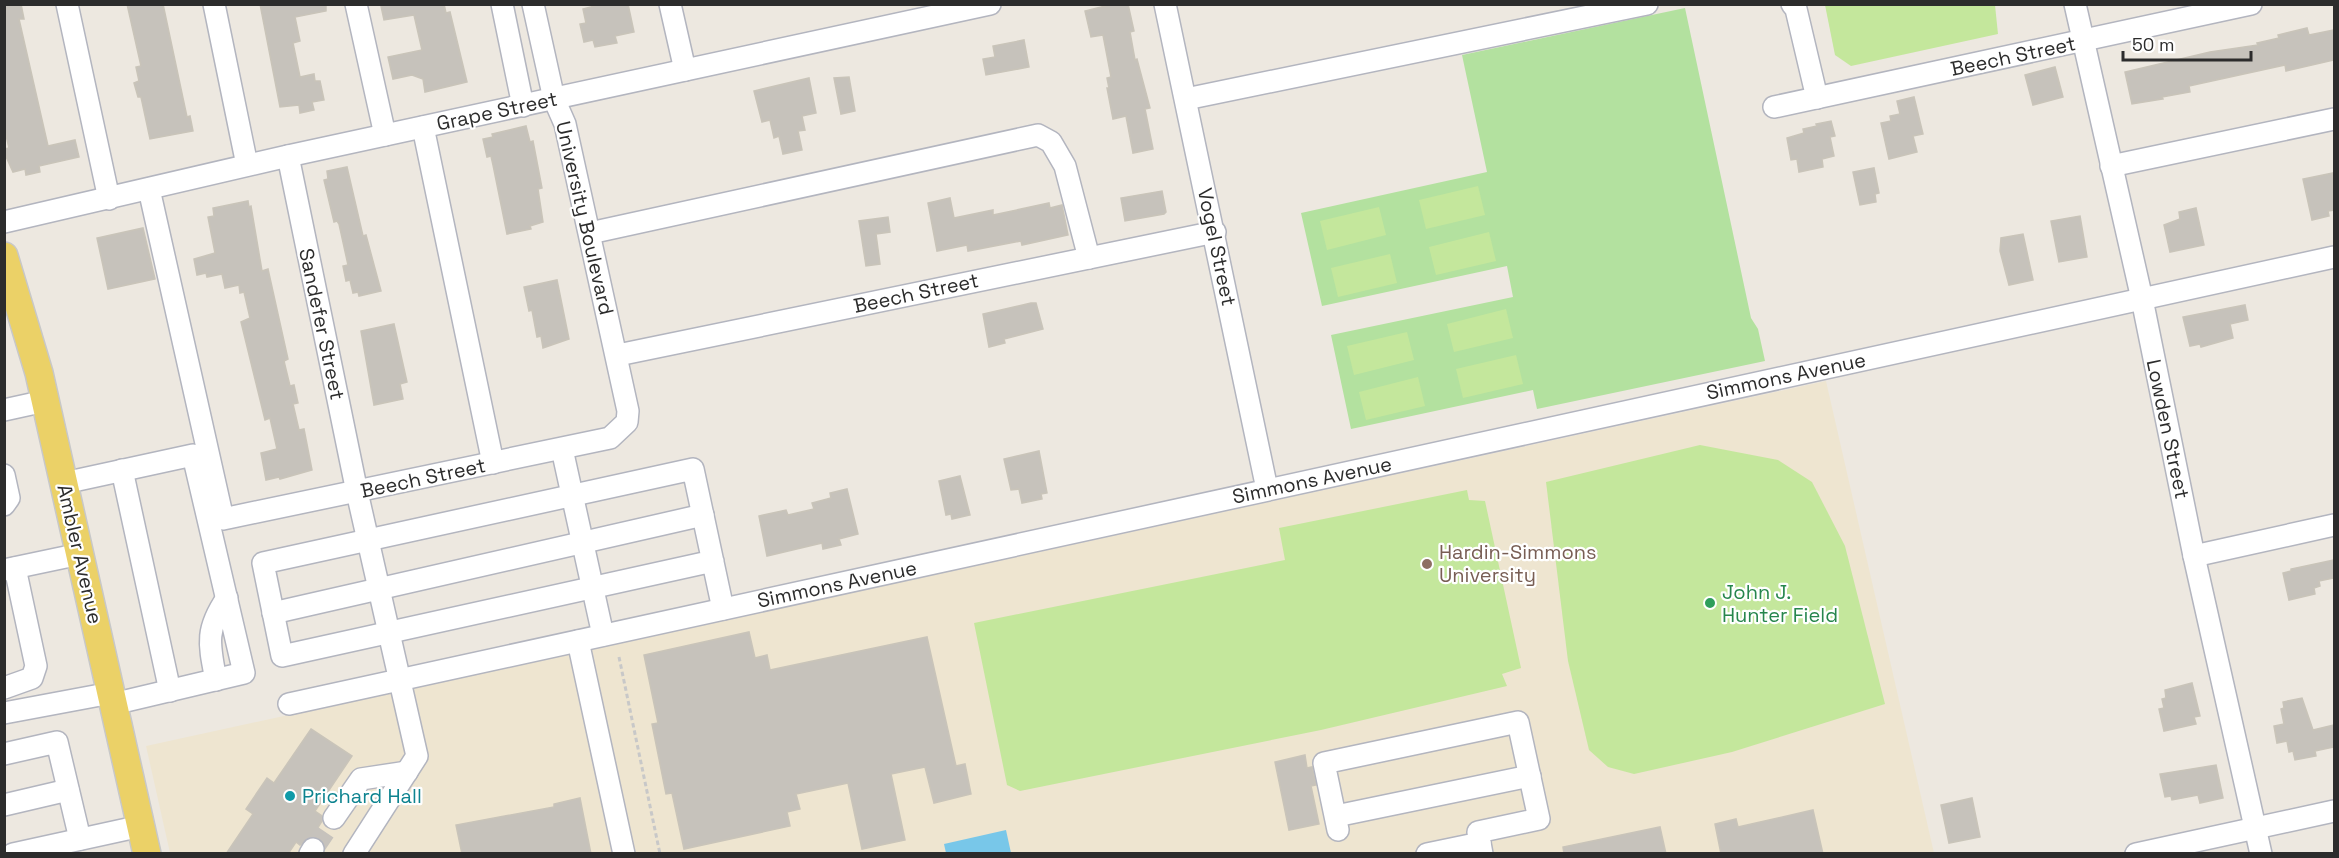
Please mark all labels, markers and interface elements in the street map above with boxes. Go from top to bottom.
scale bar [2123,24,2250,62]
street label: Beech Street [1948,30,2078,82]
text: 50 m [2132,33,2174,56]
street label: Grape Street [434,86,560,136]
street label: University Boulevard [550,118,620,318]
street label: Vogel Street [1192,186,1242,308]
street label: Sandefer Street [293,246,351,402]
street label: Beech Street [851,267,981,319]
street label: Simmons Avenue [1704,346,1868,406]
street label: Lowden Street [2141,357,2195,501]
street label: Simmons Avenue [1230,450,1394,510]
street label: Beech Street [358,452,488,504]
street label: Ambler Avenue [51,482,109,626]
place label: Hardin-Simmons University [1439,539,1597,588]
street label: Simmons Avenue [755,554,919,614]
marker: Hardin-Simmons University [1420,557,1434,571]
place label: John J. Hunter Field [1722,579,1838,628]
marker: John J. Hunter Field [1703,596,1717,610]
place label: Prichard Hall [302,783,422,809]
marker: Prichard Hall [283,789,297,803]

